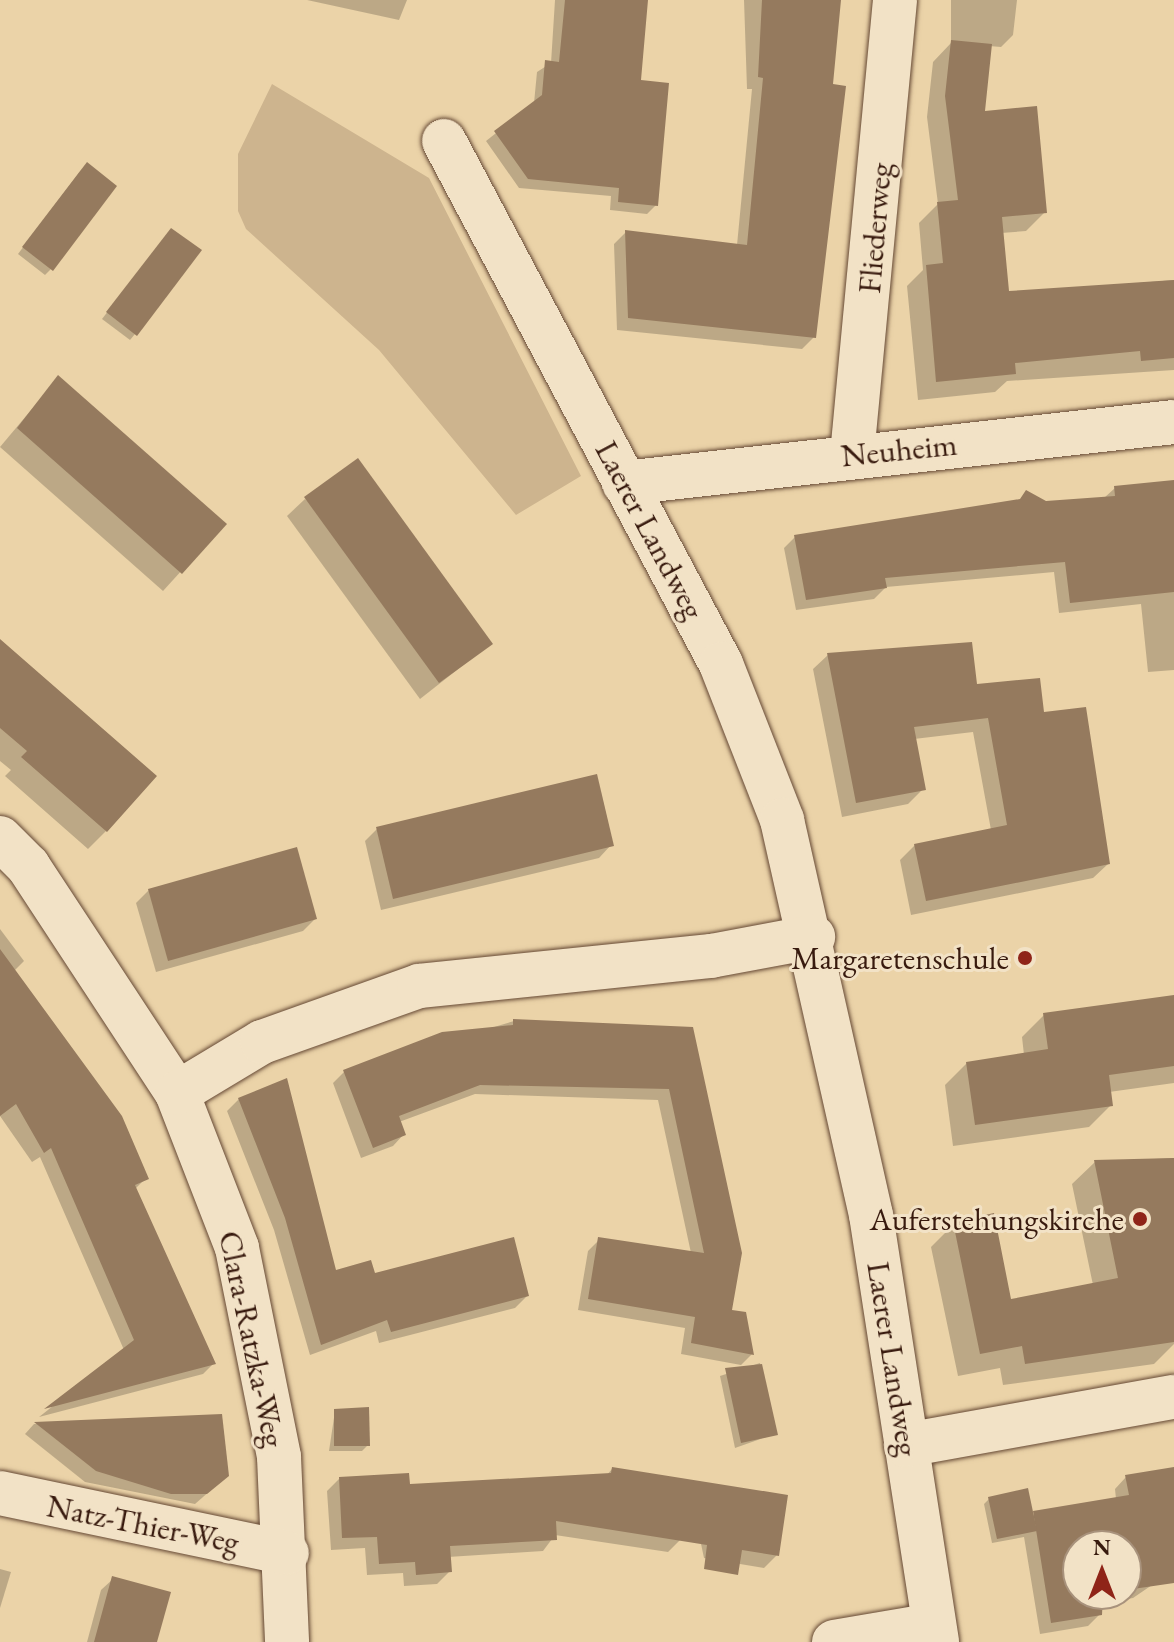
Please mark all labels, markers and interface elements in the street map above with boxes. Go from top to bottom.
street label: Fliederweg [850,161,900,295]
street label: Neuheim [839,425,959,475]
street label: Laerer Landweg [587,434,713,626]
place label: Margaretenschule [791,939,1009,977]
marker: Margaretenschule [1016,949,1034,967]
place label: Auferstehungskirche [870,1200,1124,1238]
marker: Auferstehungskirche [1131,1210,1149,1228]
street label: Clara-Ratzka-Weg [210,1227,294,1451]
street label: Laerer Landweg [859,1259,927,1459]
street label: Natz-Thier-Weg [44,1487,242,1561]
north arrow [1062,1530,1142,1610]
text: N [1093,1533,1111,1562]

